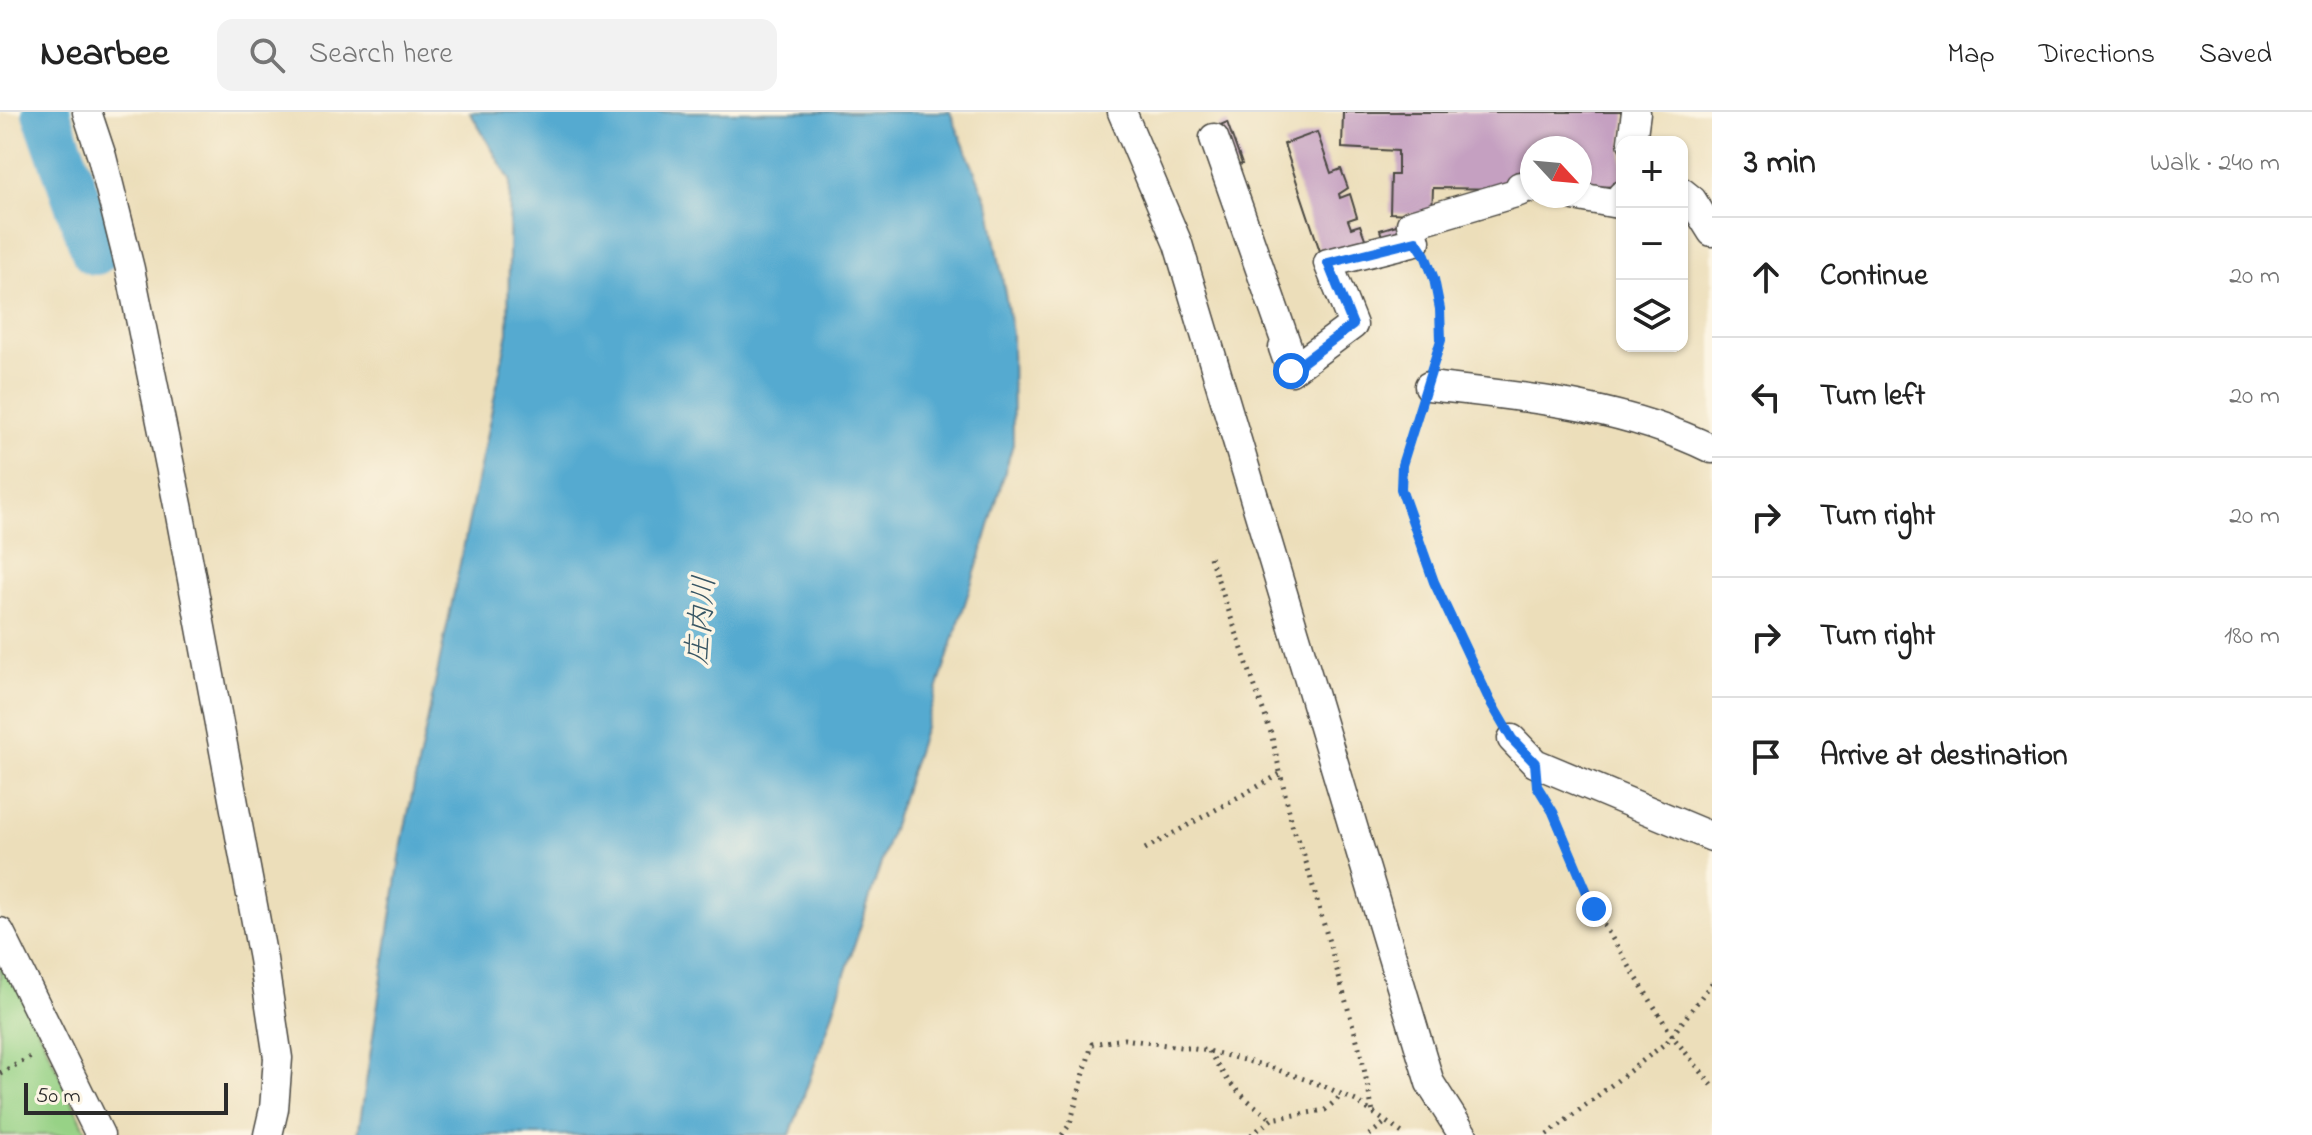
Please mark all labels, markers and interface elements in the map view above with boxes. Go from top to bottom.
search box [217,19,777,91]
text: Nearbee [40,27,169,83]
icon: search [245,33,289,77]
text: Search here [309,33,453,77]
text: Map [1947,35,1995,76]
text: Directions [2039,35,2155,76]
text: Saved [2199,35,2272,76]
north arrow [1520,136,1592,208]
map controls [1616,136,1688,352]
button: + [1616,136,1688,208]
text: 3 min [1744,139,1816,189]
text: Walk · 240 m [2150,145,2280,183]
button: − [1616,208,1688,280]
icon: ahead [1744,255,1788,299]
text: Continue [1820,255,1928,299]
text: 20 m [2229,258,2280,296]
button: layers [1616,280,1688,352]
route start [1273,353,1309,389]
icon: left [1744,375,1788,419]
text: Turn left [1820,375,1925,419]
text: 20 m [2229,378,2280,416]
icon: right [1744,495,1788,539]
text: Turn right [1820,495,1935,539]
text: 20 m [2229,498,2280,536]
water label: 庄内川 [677,574,729,667]
icon: right [1744,615,1788,659]
text: Turn right [1820,615,1935,659]
text: 180 m [2224,618,2280,656]
icon: arrive [1744,735,1788,779]
text: Arrive at destination [1820,735,2068,779]
route end [1576,891,1612,927]
scale bar [24,1079,228,1115]
text: 50 m [36,1081,81,1113]

